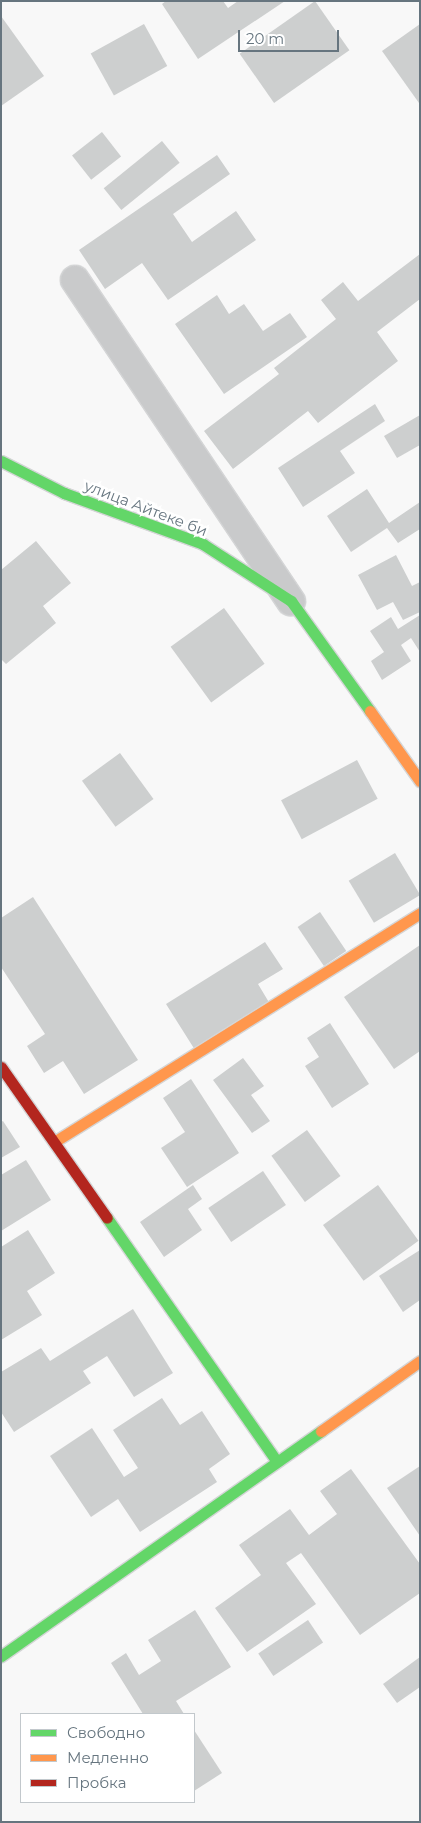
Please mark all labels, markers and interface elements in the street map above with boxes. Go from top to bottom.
scale bar [241,20,342,52]
text: 20 m [246,29,284,48]
street label: улица Айтеке би [82,476,210,540]
legend [20,1713,195,1803]
text: Свободно [67,1723,145,1742]
text: Медленно [67,1748,149,1767]
text: Пробка [67,1773,126,1792]

